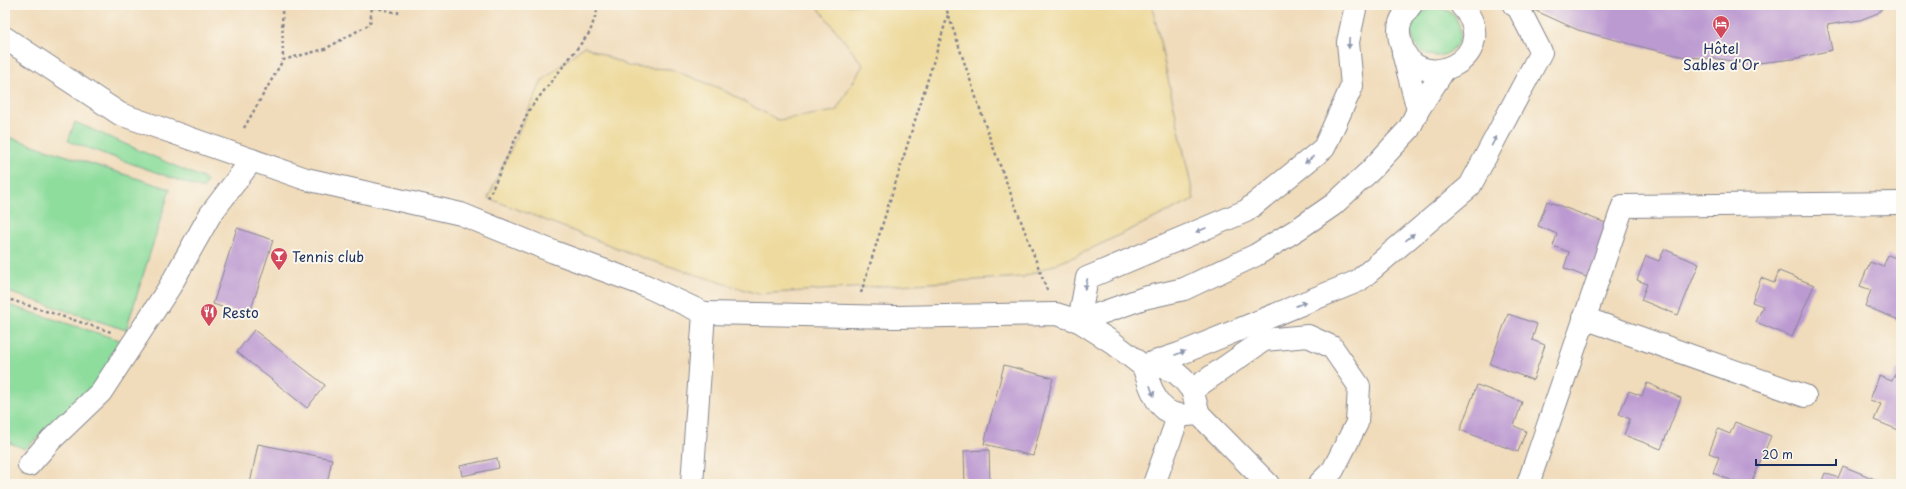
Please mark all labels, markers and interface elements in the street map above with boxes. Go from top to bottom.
hotel icon: Hôtel Sables d'Or [1711,14,1731,39]
one-way arrow [1346,37,1352,50]
place label: Hôtel Sables d'Or [1683,38,1760,75]
one-way arrow [1491,135,1497,147]
one-way arrow [1304,155,1315,164]
one-way arrow [1195,227,1207,233]
one-way arrow [1405,233,1414,242]
bar icon: Tennis club [269,246,289,271]
place label: Tennis club [292,246,364,267]
one-way arrow [1083,278,1089,291]
one-way arrow [1295,301,1307,307]
restaurant icon: Resto [199,302,219,327]
place label: Resto [222,302,259,323]
one-way arrow [1174,349,1186,355]
one-way arrow [1150,385,1156,397]
scale bar [1756,441,1836,467]
text: 20 m [1762,445,1793,463]

